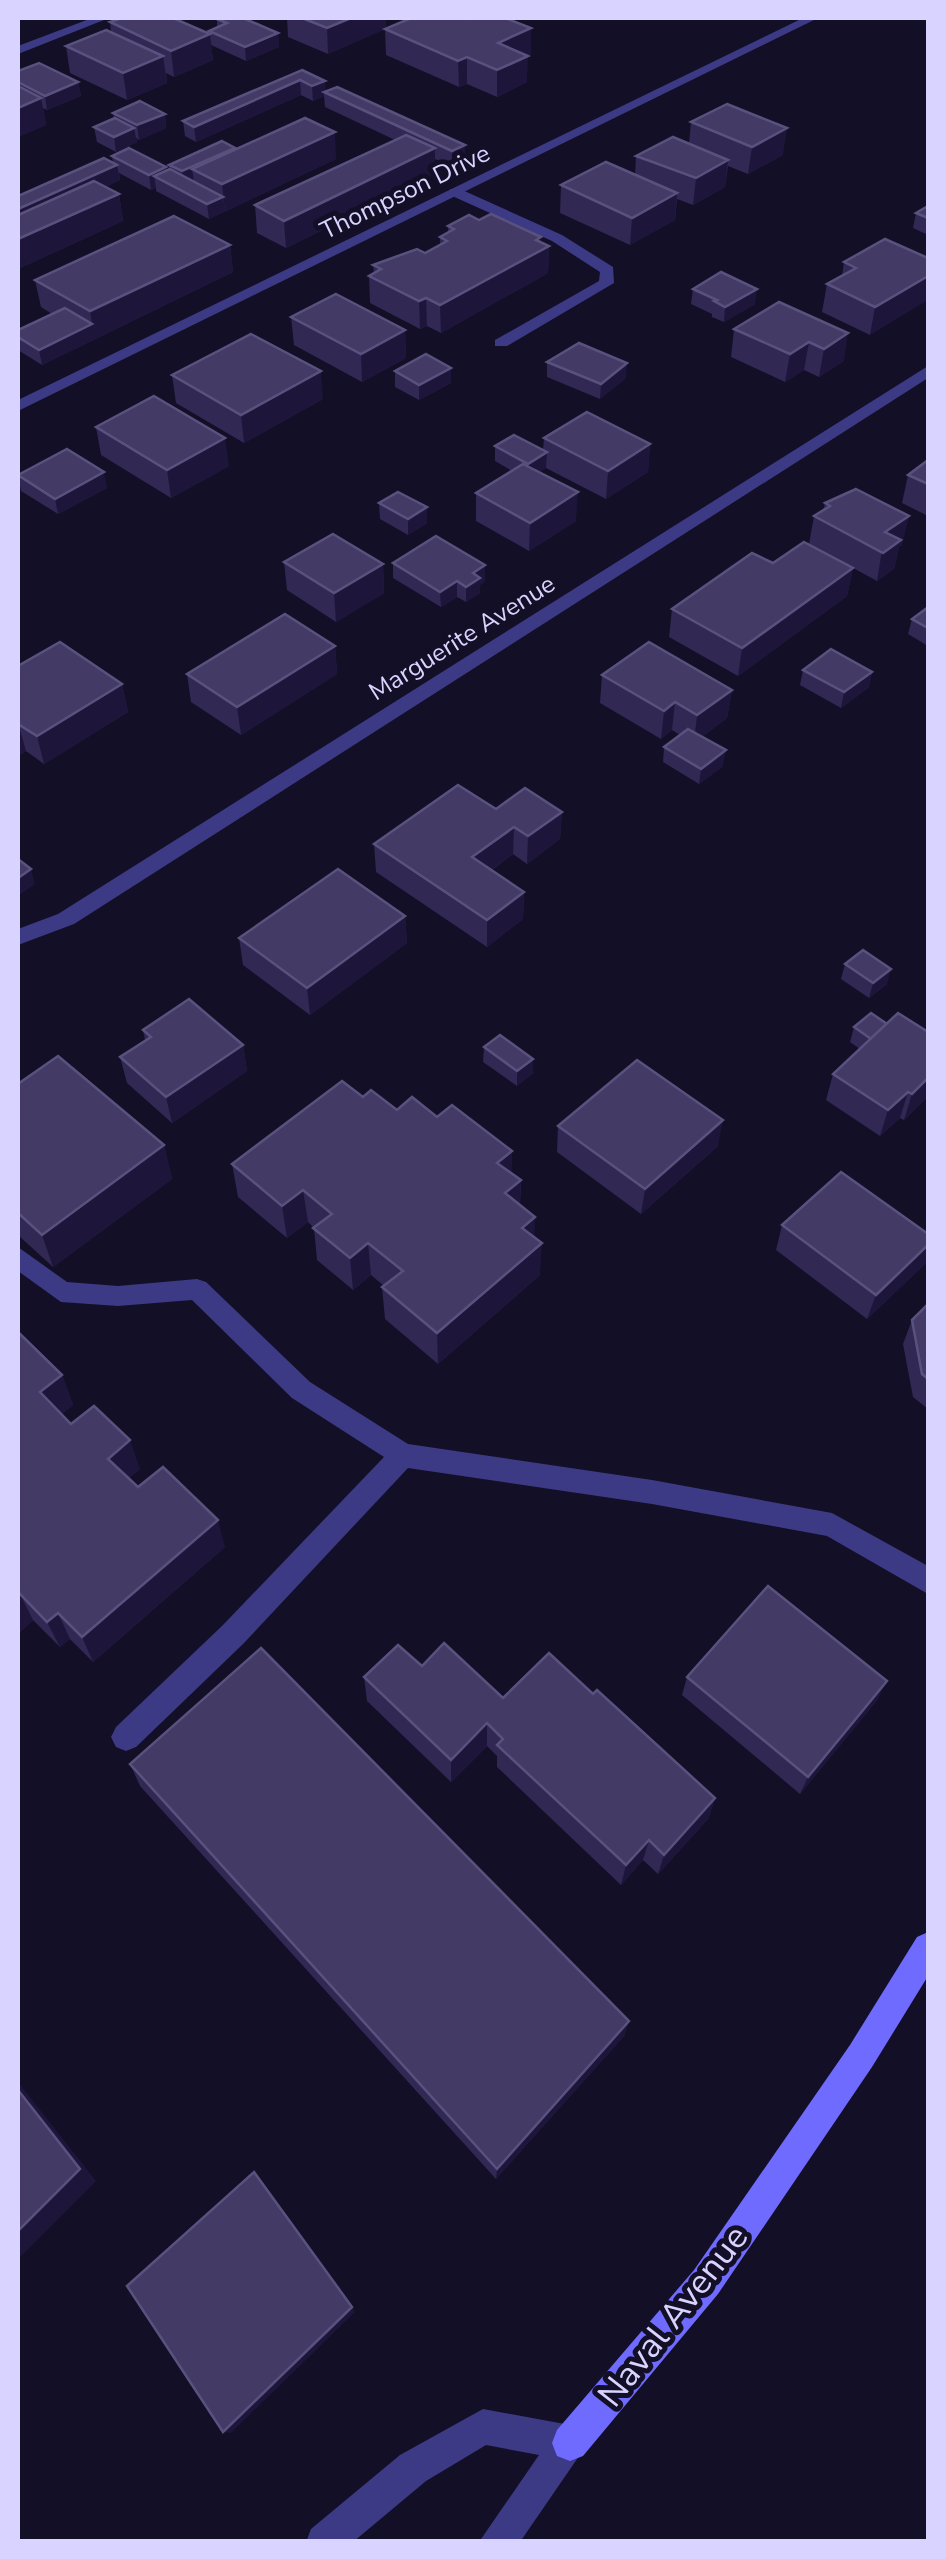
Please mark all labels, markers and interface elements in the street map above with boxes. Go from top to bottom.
street label: Thompson Drive [314,136,496,248]
street label: Marguerite Avenue [362,567,562,709]
street label: Naval Avenue [587,2215,759,2417]

